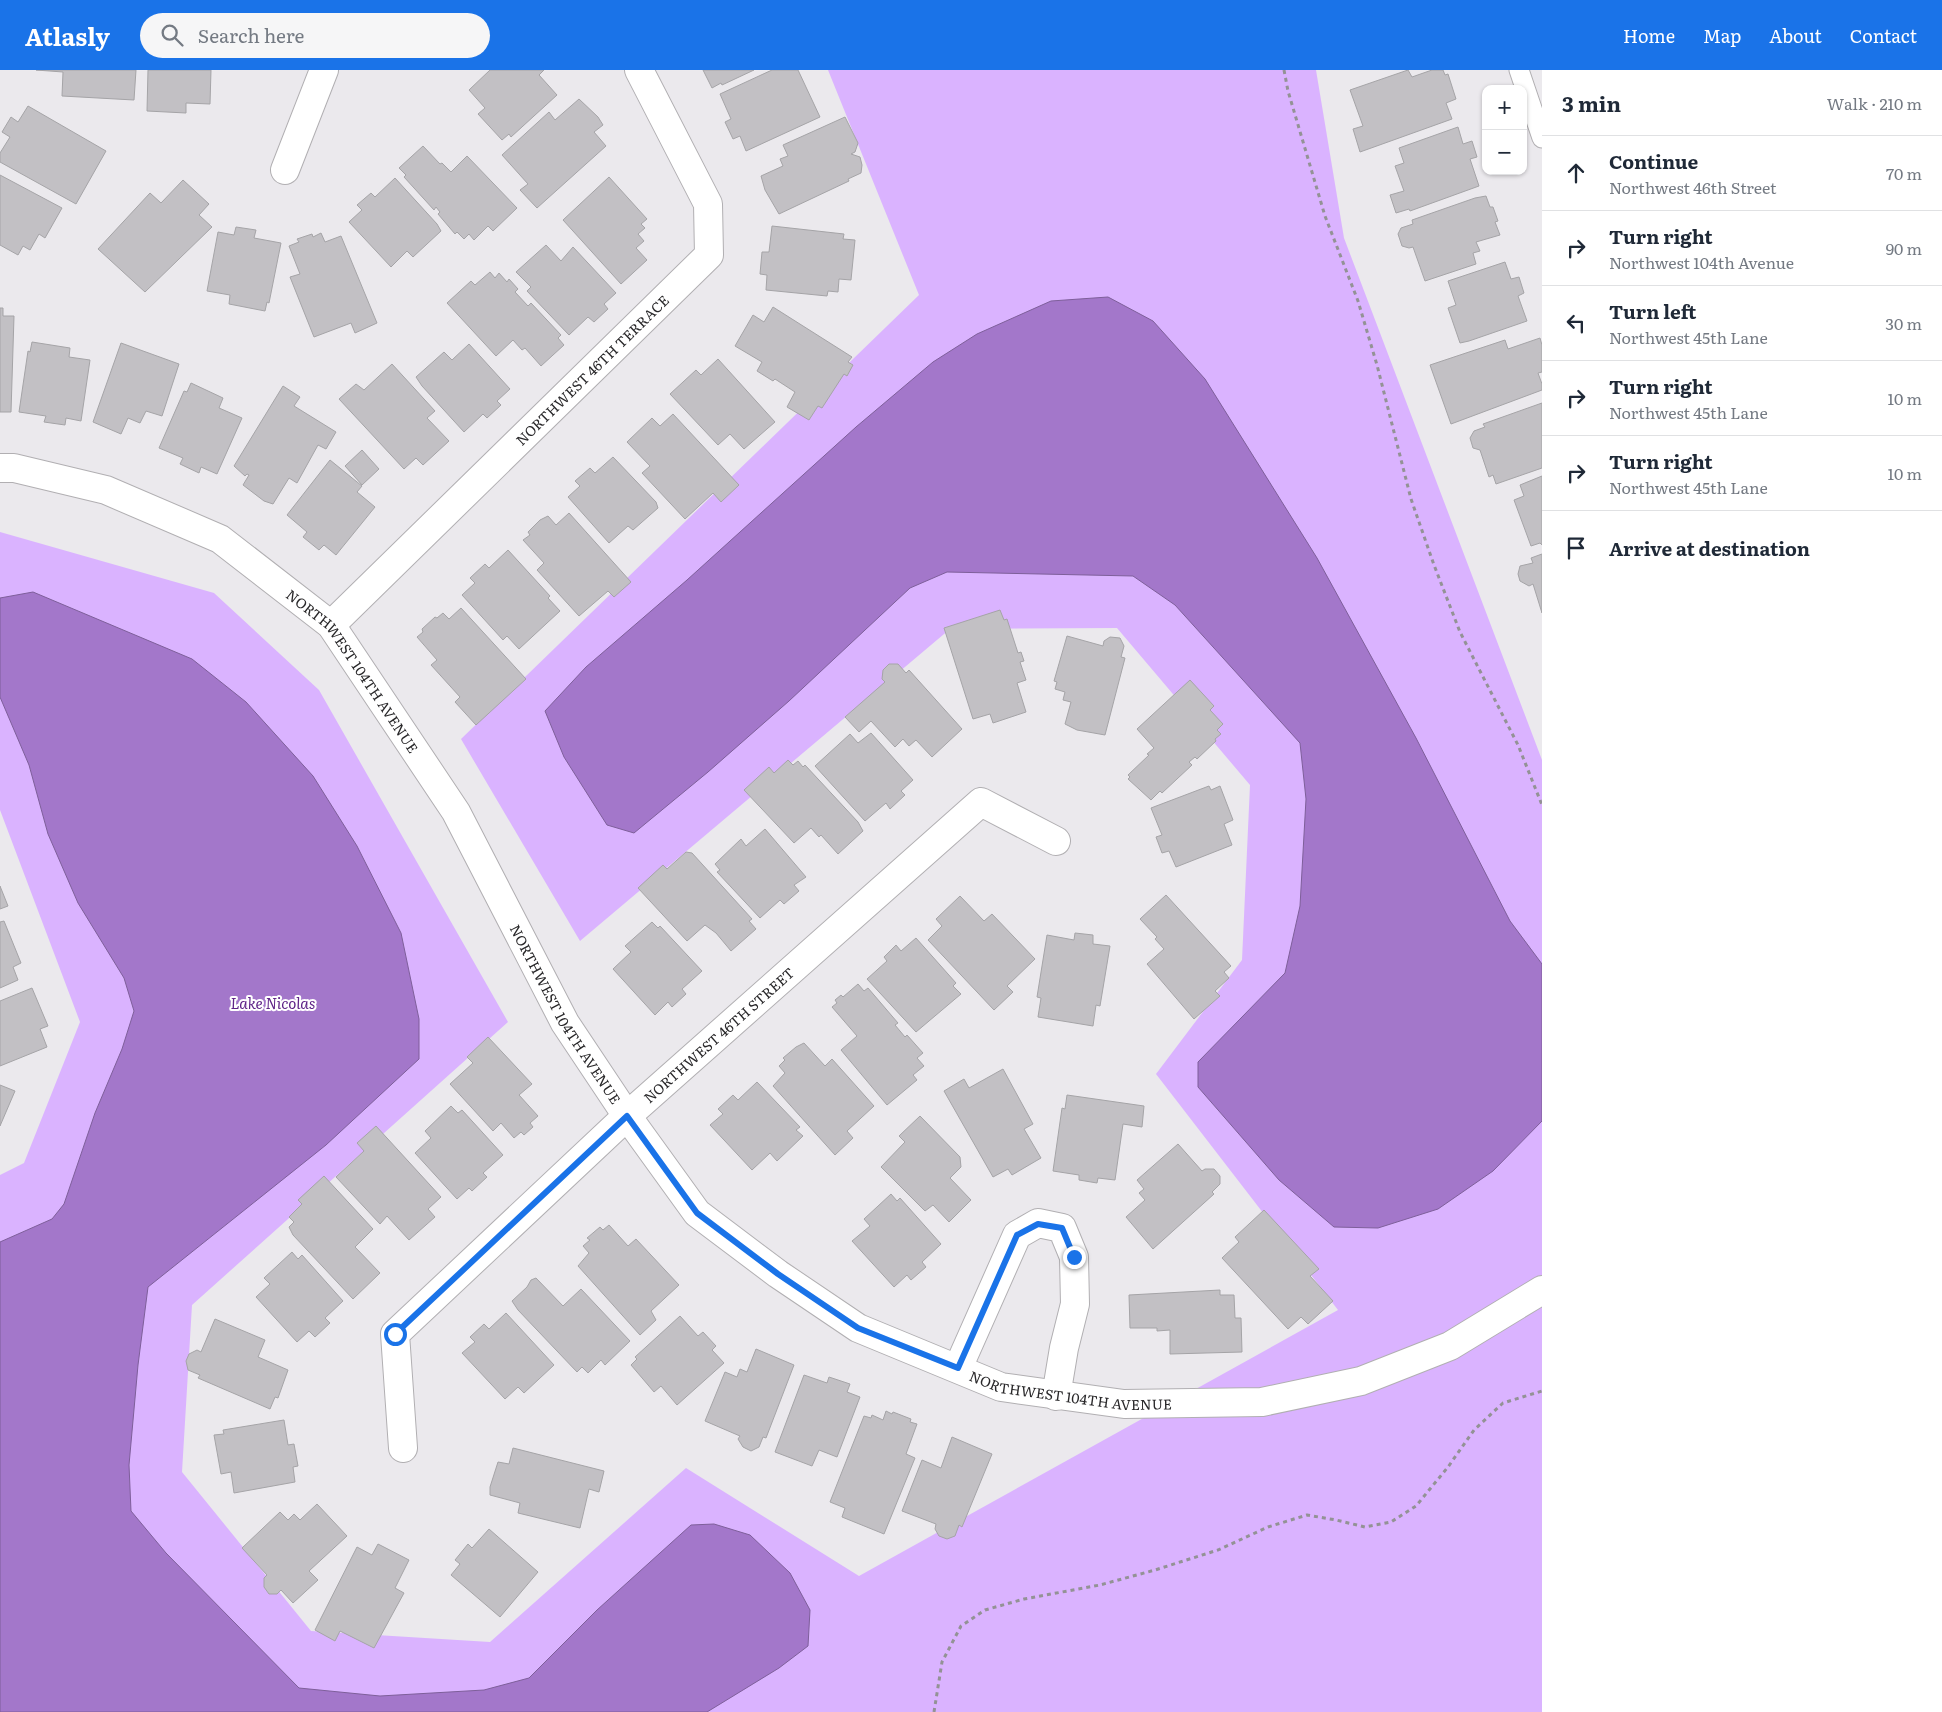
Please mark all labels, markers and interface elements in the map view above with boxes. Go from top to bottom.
search box [140,13,490,58]
text: Atlasly [25,18,110,53]
icon: search [158,21,186,49]
text: Search here [198,21,304,49]
text: Home [1623,22,1675,49]
text: Map [1703,22,1741,49]
text: About [1769,22,1822,49]
text: Contact [1850,22,1917,49]
map controls [1482,85,1527,175]
button: + [1482,85,1527,130]
text: 3 min [1562,87,1621,118]
text: Walk · 210 m [1827,91,1922,115]
button: − [1482,130,1527,175]
text: Continue [1609,147,1698,175]
icon: ahead [1562,159,1590,187]
text: 70 m [1886,161,1922,185]
text: Northwest 46th Street [1609,175,1777,199]
text: Turn right [1609,222,1713,250]
icon: right [1562,234,1590,262]
text: 90 m [1886,236,1922,260]
text: Northwest 104th Avenue [1609,250,1794,274]
street label: NORTHWEST 46TH TERRACE [511,290,673,449]
text: Turn left [1609,297,1696,325]
icon: left [1562,309,1590,337]
text: 30 m [1885,311,1922,335]
text: Northwest 45th Lane [1609,325,1768,349]
text: Turn right [1609,372,1713,400]
icon: right [1562,384,1590,412]
text: 10 m [1888,386,1922,410]
text: Northwest 45th Lane [1609,400,1768,424]
text: Turn right [1609,447,1713,475]
icon: right [1562,459,1590,487]
text: 10 m [1888,461,1922,485]
text: Northwest 45th Lane [1609,475,1768,499]
icon: arrive [1562,534,1590,562]
text: Arrive at destination [1609,534,1810,562]
street label: NORTHWEST 104TH AVENUE [282,584,424,757]
street label: NORTHWEST 104TH AVENUE [506,921,626,1108]
street label: NORTHWEST 46TH STREET [639,963,798,1107]
water label: Lake Nicolas [231,991,315,1014]
route end [1063,1246,1086,1269]
route start [384,1323,407,1346]
street label: NORTHWEST 104TH AVENUE [967,1365,1172,1414]

